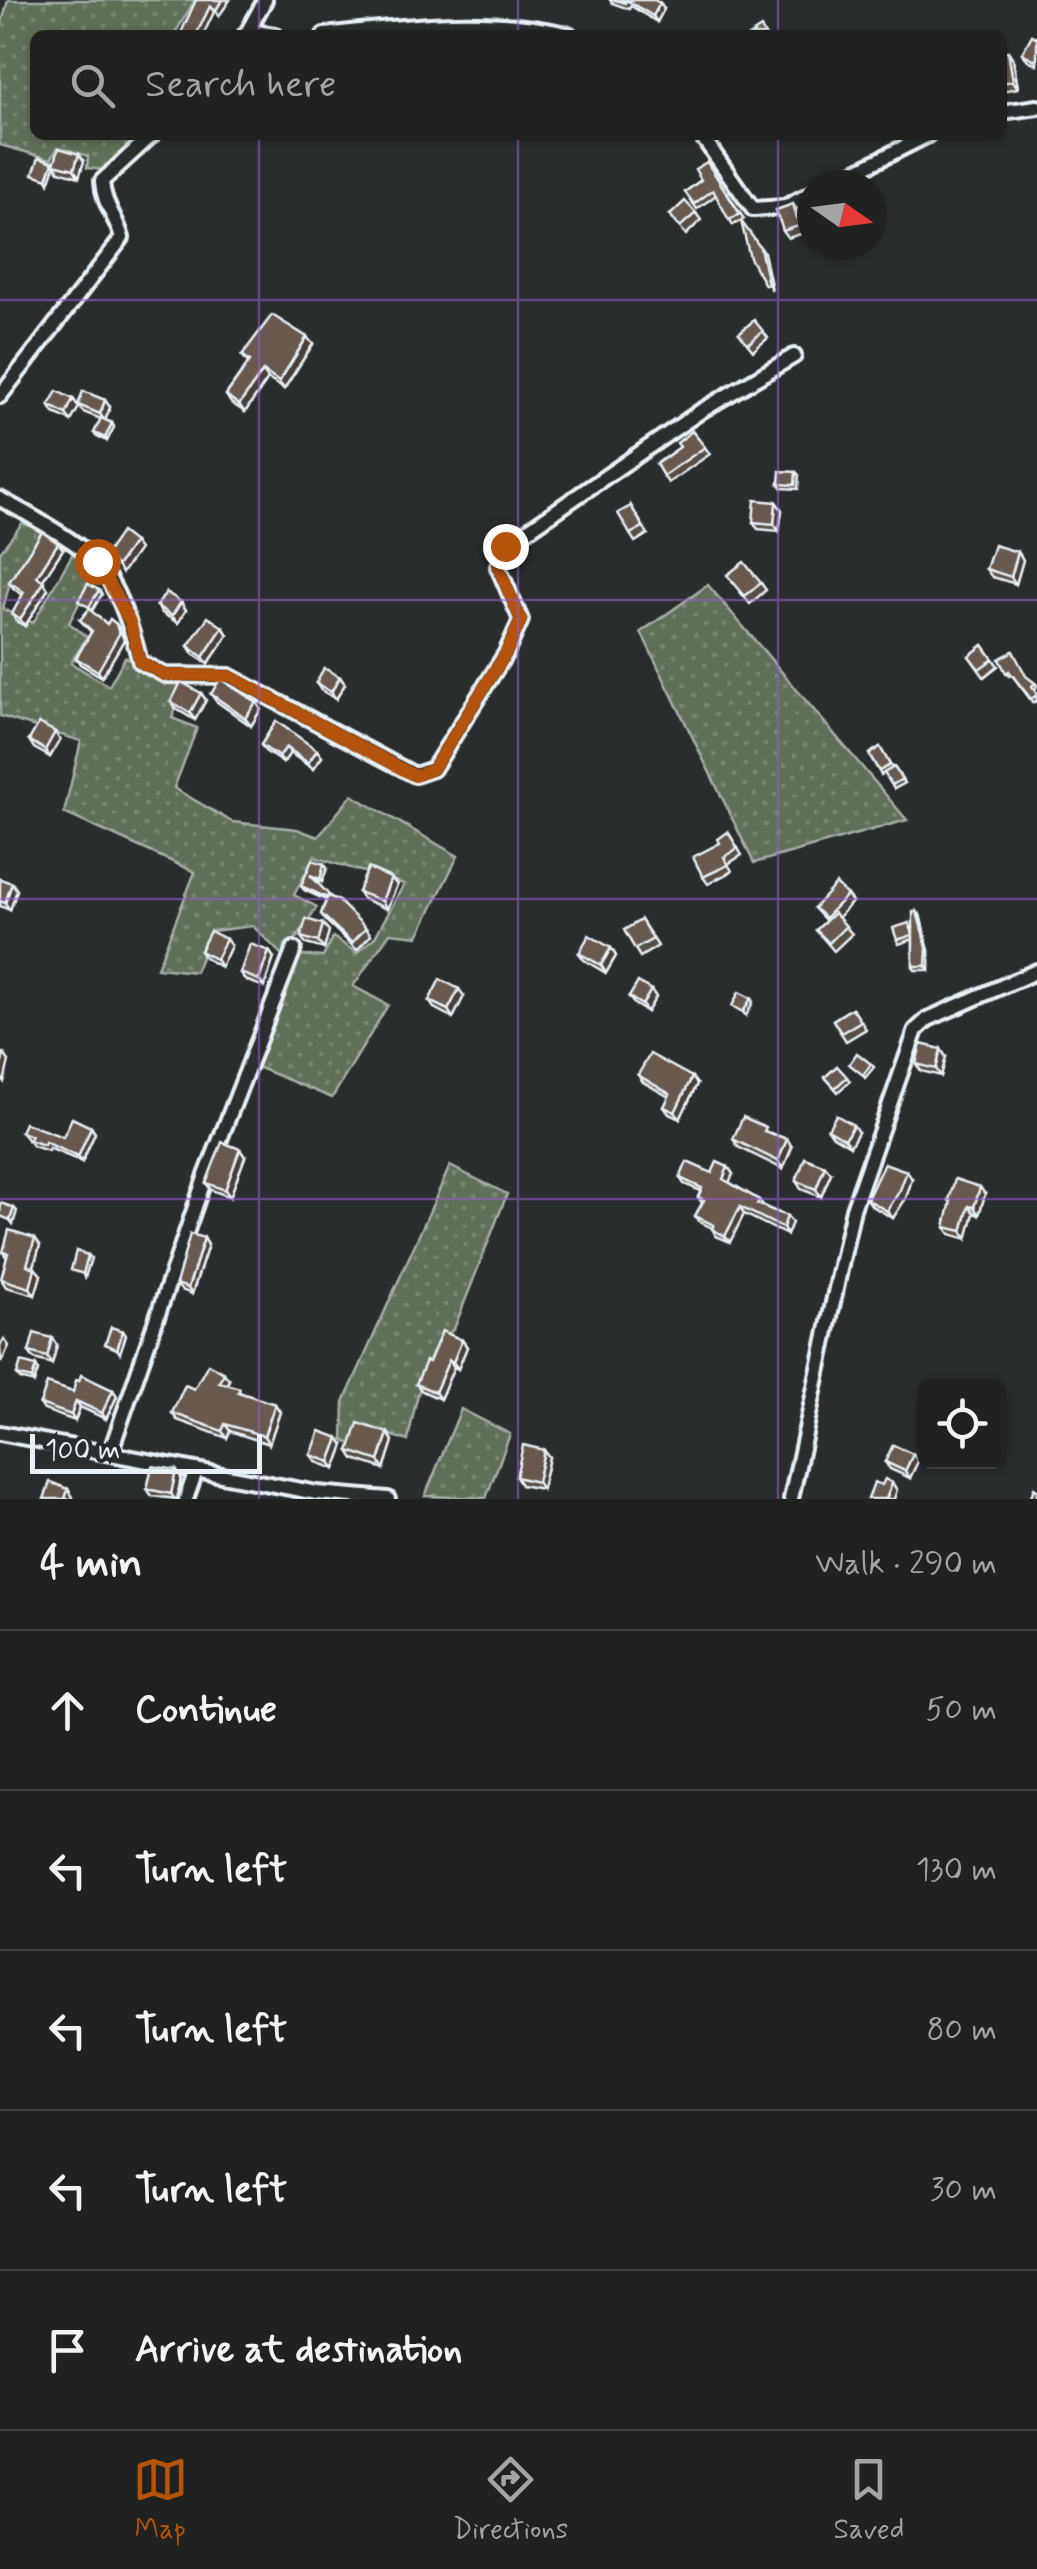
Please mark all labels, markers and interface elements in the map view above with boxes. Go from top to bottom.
search box [30,30,1007,140]
icon: search [65,58,120,113]
text: Search here [145,61,336,110]
north arrow [797,170,887,260]
route end [483,524,529,570]
route start [75,539,121,585]
map controls [917,1379,1007,1469]
button: locate [917,1379,1007,1469]
scale bar [30,1429,262,1473]
text: 100 m [45,1433,120,1470]
text: 4 min [40,1537,142,1592]
text: Walk · 290 m [815,1543,997,1585]
icon: ahead [40,1683,95,1738]
text: Continue [135,1686,277,1735]
text: 50 m [925,1689,997,1731]
icon: left [40,1843,95,1898]
text: Turn left [135,1846,287,1895]
text: 130 m [916,1849,997,1891]
icon: left [40,2003,95,2058]
text: Turn left [135,2006,287,2055]
text: 80 m [927,2009,997,2051]
icon: left [40,2163,95,2218]
text: Turn left [135,2166,287,2215]
text: 30 m [930,2169,997,2211]
icon: arrive [40,2323,95,2378]
text: Arrive at destination [135,2326,462,2375]
tab: Map [133,2452,188,2549]
tab: Directions [453,2452,568,2549]
tab: Saved [834,2452,904,2549]

